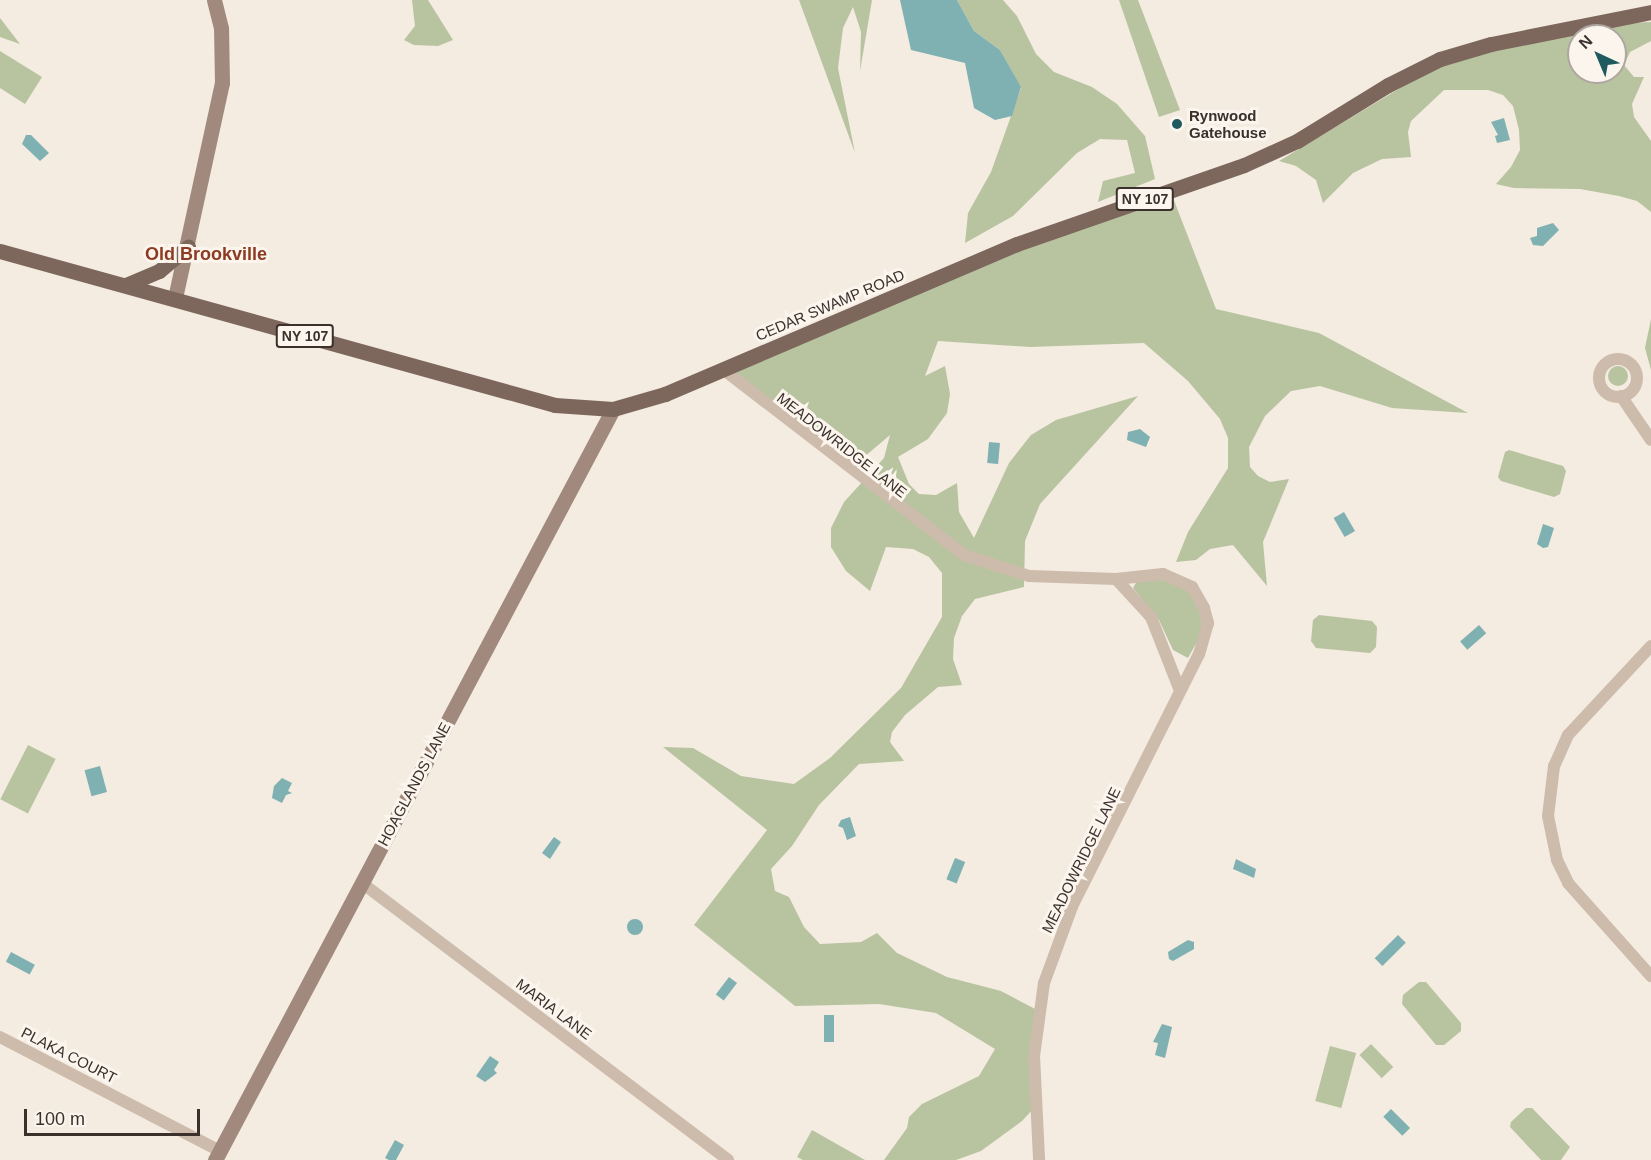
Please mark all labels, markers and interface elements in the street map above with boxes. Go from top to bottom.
north arrow [1567,24,1627,84]
text: N [1575,32,1596,52]
place label: Rynwood Gatehouse [1189,106,1267,141]
marker: Rynwood Gatehouse [1170,117,1184,131]
road number: NY 107 [1115,188,1175,210]
district label: Old Brookville [145,243,267,265]
street label: CEDAR SWAMP ROAD [753,265,907,345]
road number: NY 107 [275,325,335,347]
street label: MEADOWRIDGE LANE [773,389,911,501]
street label: HOAGLANDS LANE [374,719,454,849]
street label: MEADOWRIDGE LANE [1038,784,1124,936]
street label: MARIA LANE [512,974,596,1044]
street label: PLAKA COURT [18,1023,120,1087]
scale bar [27,1097,202,1135]
text: 100 m [35,1109,85,1129]

